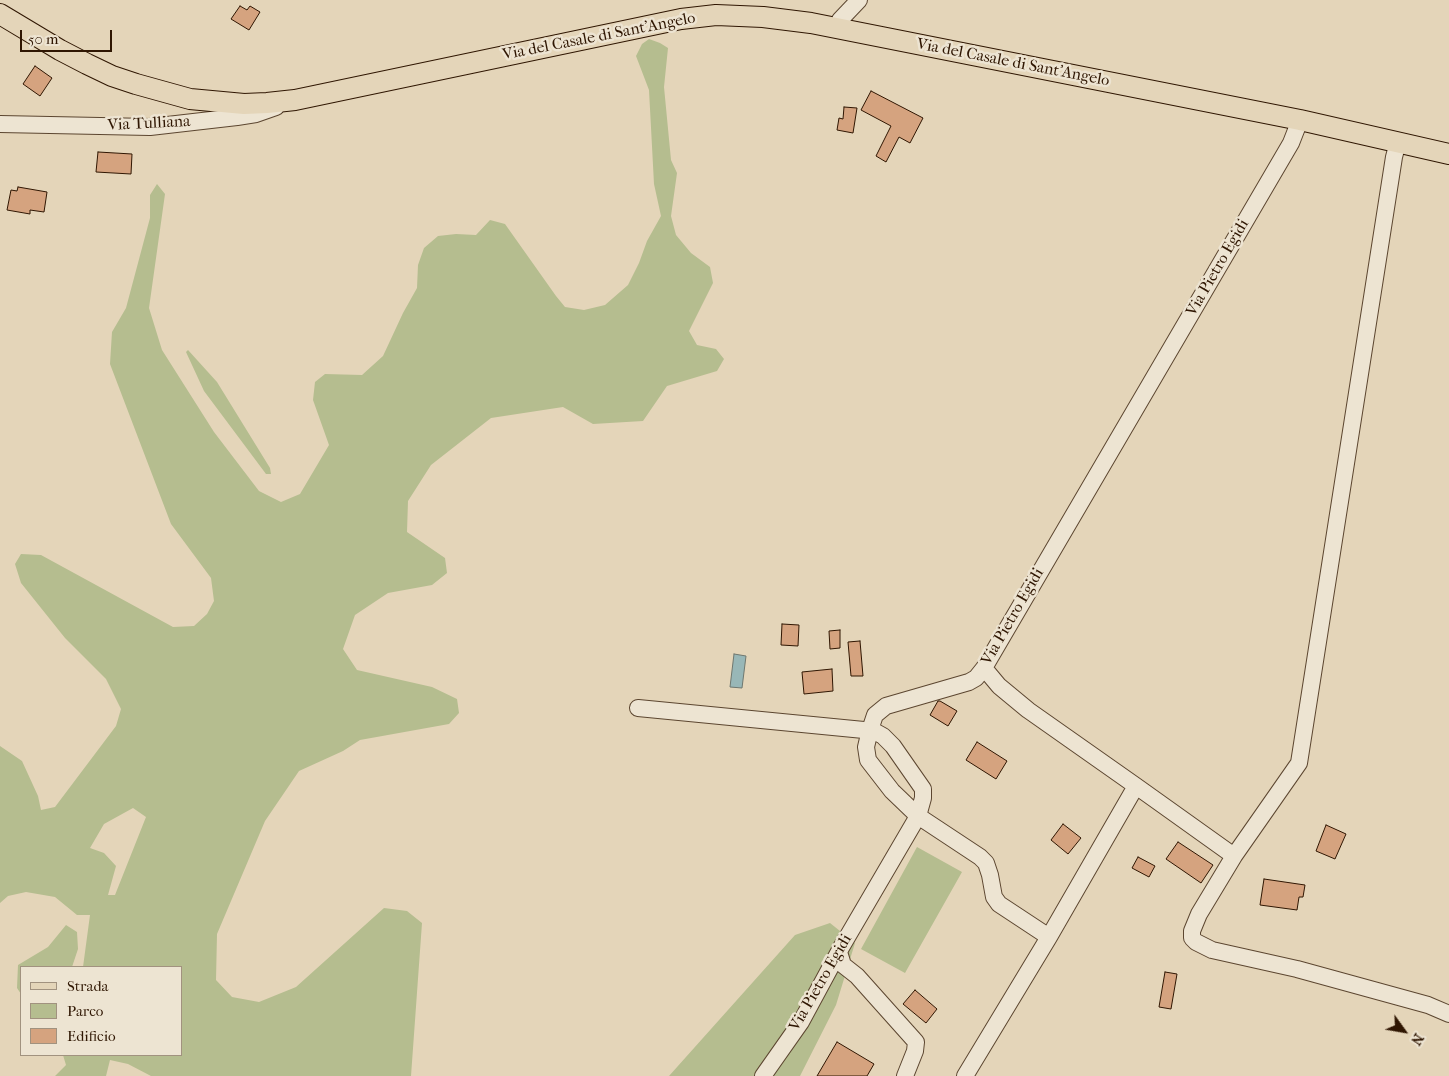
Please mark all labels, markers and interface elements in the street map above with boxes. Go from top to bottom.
street label: Via del Casale di Sant'Angelo [501,9,697,65]
scale bar [22,20,115,52]
text: 50 m [28,30,58,48]
street label: Via del Casale di Sant'Angelo [915,35,1111,91]
street label: Via Tulliana [107,112,191,136]
street label: Via Pietro Egidi [1183,216,1253,320]
street label: Via Pietro Egidi [978,565,1048,669]
street label: Via Pietro Egidi [786,931,856,1035]
legend [20,966,182,1056]
text: Strada [67,977,109,995]
text: Parco [67,1002,103,1020]
north arrow [1379,1006,1429,1056]
text: Edificio [67,1027,116,1045]
text: N [1407,1030,1427,1048]

